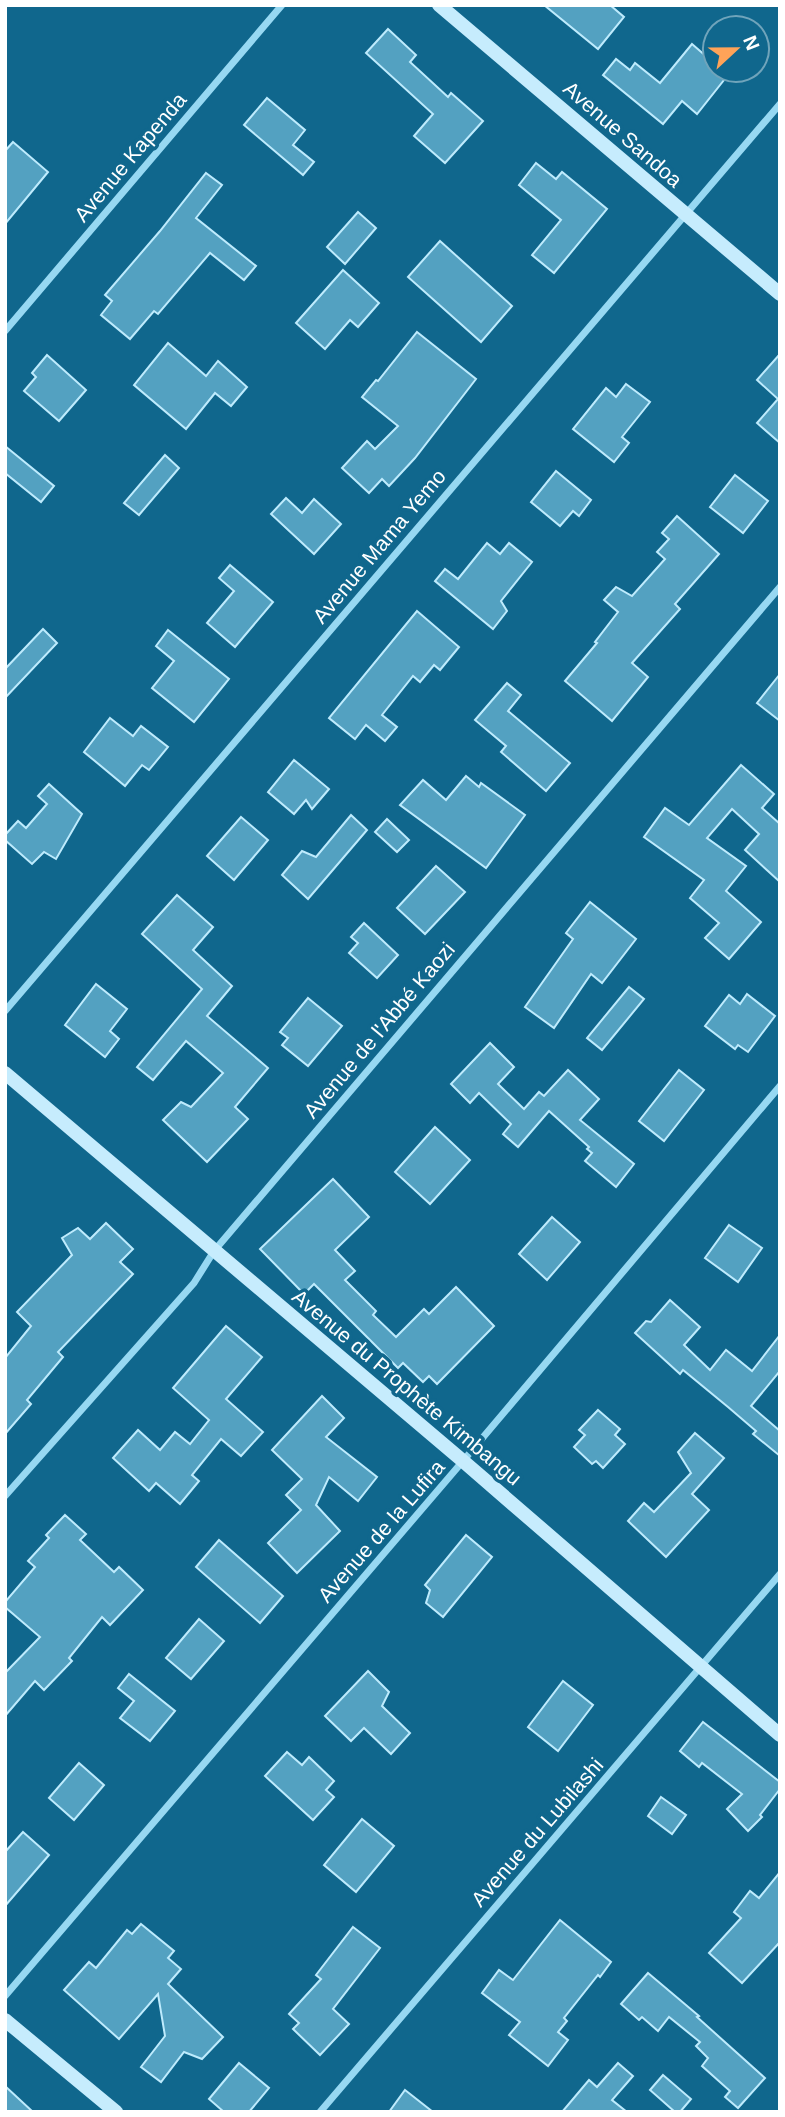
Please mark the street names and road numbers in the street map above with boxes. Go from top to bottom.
street label: Avenue Sandoa [559,76,687,192]
street label: Avenue Kapenda [70,88,191,226]
street label: Avenue Mama Yemo [308,465,450,627]
street label: Avenue de l'Abbé Kaozi [299,938,459,1122]
street label: Avenue du Prophète Kimbangu [288,1285,526,1489]
street label: Avenue de la Lufira [313,1455,449,1607]
street label: Avenue du Lubilashi [466,1753,608,1911]

